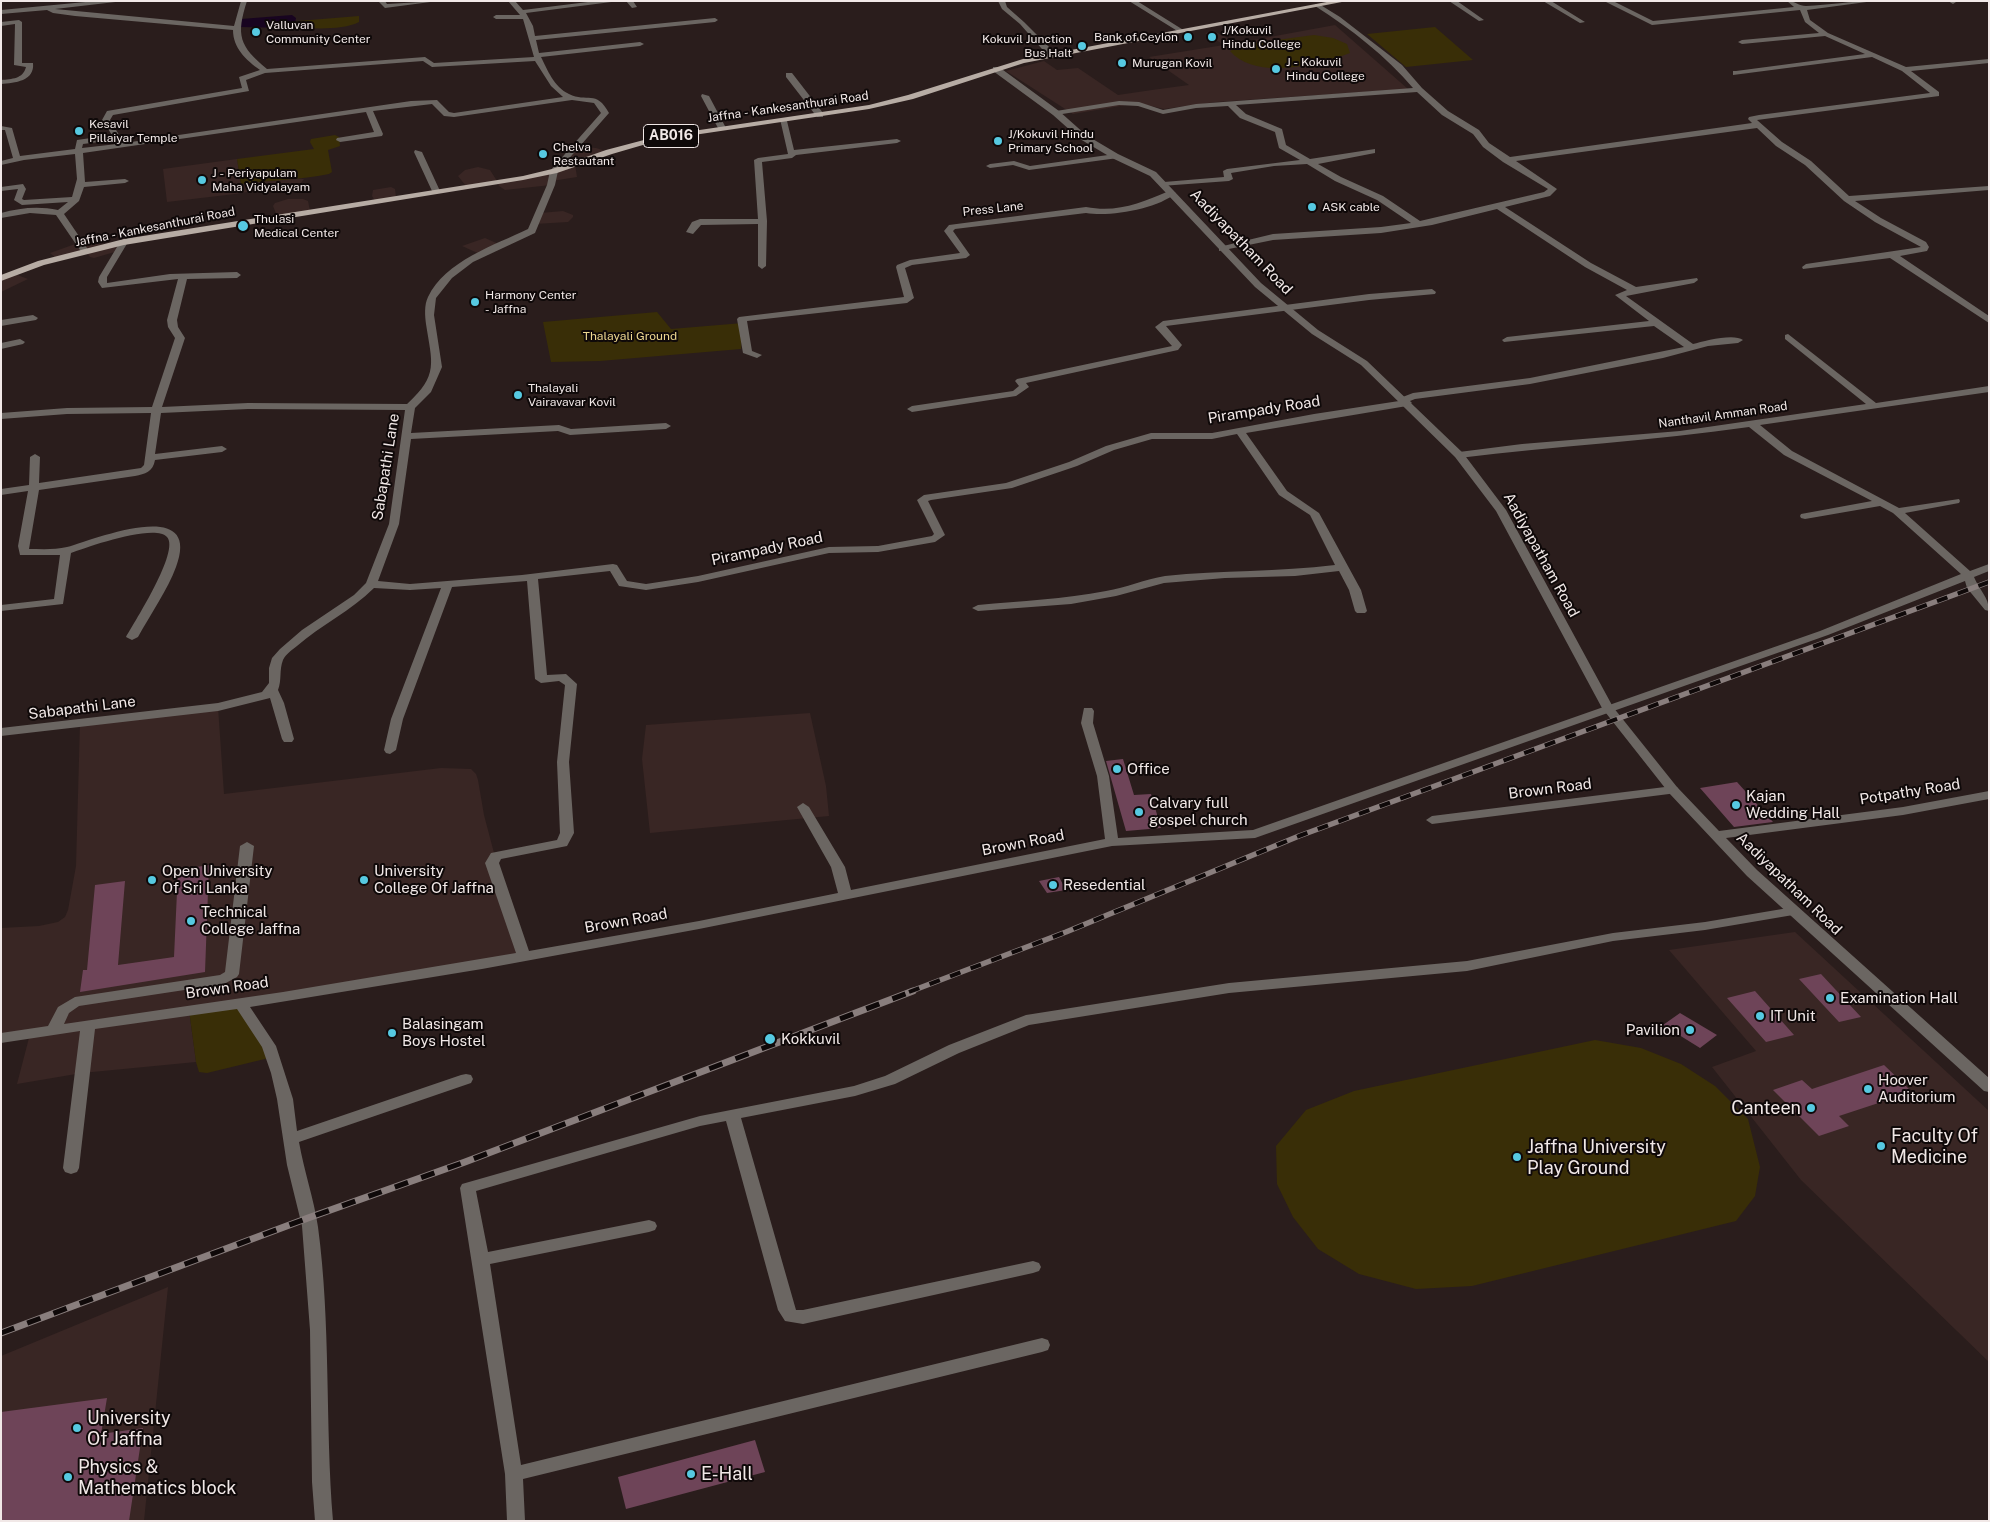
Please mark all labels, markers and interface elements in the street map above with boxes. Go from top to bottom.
place label: Valluvan Community Center [266,18,370,46]
place label: J/Kokuvil Hindu College [1222,23,1301,51]
marker: Valluvan Community Center [250,26,262,38]
place label: Bank of Ceylon [1094,30,1178,44]
marker: Bank of Ceylon [1182,31,1194,43]
marker: J/Kokuvil Hindu College [1206,31,1218,43]
place label: Kokuvil Junction Bus Halt [982,32,1072,60]
marker: Kokuvil Junction Bus Halt [1076,40,1088,52]
place label: J - Kokuvil Hindu College [1286,55,1365,83]
place label: Murugan Kovil [1132,56,1212,70]
marker: Murugan Kovil [1116,57,1128,69]
marker: J - Kokuvil Hindu College [1270,63,1282,75]
street label: Jaffna - Kankesanthurai Road [707,89,869,125]
place label: Kesavil Pillaiyar Temple [89,117,178,145]
road number: AB016 [644,124,698,148]
marker: Kesavil Pillaiyar Temple [73,125,85,137]
place label: J/Kokuvil Hindu Primary School [1008,127,1094,155]
marker: J/Kokuvil Hindu Primary School [992,135,1004,147]
place label: Chelva Restautant [553,140,614,168]
marker: Chelva Restautant [537,148,549,160]
place label: J - Periyapulam Maha Vidyalayam [212,166,310,194]
marker: J - Periyapulam Maha Vidyalayam [196,174,208,186]
street label: Aadiyapatham Road [1186,186,1296,298]
street label: Press Lane [962,199,1024,219]
place label: ASK cable [1322,200,1380,214]
marker: ASK cable [1306,201,1318,213]
street label: Jaffna - Kankesanthurai Road [74,204,236,250]
place label: Thulasi Medical Center [254,212,339,240]
marker: Thulasi Medical Center [236,219,250,233]
place label: Harmony Center - Jaffna [485,288,576,316]
marker: Harmony Center - Jaffna [469,296,481,308]
park label: Thalayali Ground [583,329,677,343]
place label: Thalayali Vairavavar Kovil [528,381,616,409]
marker: Thalayali Vairavavar Kovil [512,389,524,401]
street label: Pirampady Road [1207,392,1321,428]
street label: Nanthavil Amman Road [1658,399,1788,431]
street label: Sabapathi Lane [369,412,403,522]
street label: Aadiyapatham Road [1499,490,1583,620]
street label: Pirampady Road [710,528,824,570]
street label: Sabapathi Lane [27,692,137,724]
place label: Office [1127,760,1170,778]
marker: Office [1111,763,1123,775]
street label: Brown Road [1507,775,1593,803]
street label: Potpathy Road [1858,775,1962,809]
place label: Kajan Wedding Hall [1746,787,1840,822]
place label: Calvary full gospel church [1149,794,1248,829]
marker: Kajan Wedding Hall [1730,799,1742,811]
marker: Calvary full gospel church [1133,806,1145,818]
street label: Brown Road [980,826,1066,860]
street label: Aadiyapatham Road [1733,829,1845,939]
place label: Open University Of Sri Lanka [162,862,272,897]
place label: University College Of Jaffna [374,862,494,897]
marker: Open University Of Sri Lanka [146,874,158,886]
marker: University College Of Jaffna [358,874,370,886]
place label: Resedential [1063,876,1146,894]
marker: Resedential [1047,879,1059,891]
place label: Technical College Jaffna [201,903,300,938]
street label: Brown Road [583,905,669,937]
marker: Technical College Jaffna [185,915,197,927]
street label: Brown Road [184,973,270,1003]
place label: Examination Hall [1840,989,1958,1007]
marker: Examination Hall [1824,992,1836,1004]
place label: IT Unit [1770,1007,1816,1025]
marker: IT Unit [1754,1010,1766,1022]
place label: Balasingam Boys Hostel [402,1015,486,1050]
place label: Pavilion [1626,1021,1680,1039]
marker: Pavilion [1684,1024,1696,1036]
marker: Balasingam Boys Hostel [386,1027,398,1039]
place label: Kokkuvil [781,1030,841,1048]
marker: Kokkuvil [763,1032,777,1046]
place label: Hoover Auditorium [1878,1071,1955,1106]
marker: Hoover Auditorium [1862,1083,1874,1095]
place label: Canteen [1731,1097,1801,1119]
marker: Canteen [1805,1102,1817,1114]
place label: Faculty Of Medicine [1891,1125,1978,1168]
place label: Jaffna University Play Ground [1527,1136,1666,1178]
marker: Faculty Of Medicine [1875,1140,1887,1152]
marker: Jaffna University Play Ground [1511,1151,1523,1163]
place label: University Of Jaffna [87,1407,171,1450]
marker: University Of Jaffna [71,1422,83,1434]
place label: Physics & Mathematics block [78,1456,236,1498]
place label: E-Hall [701,1463,753,1485]
marker: E-Hall [685,1468,697,1480]
marker: Physics & Mathematics block [62,1471,74,1483]

